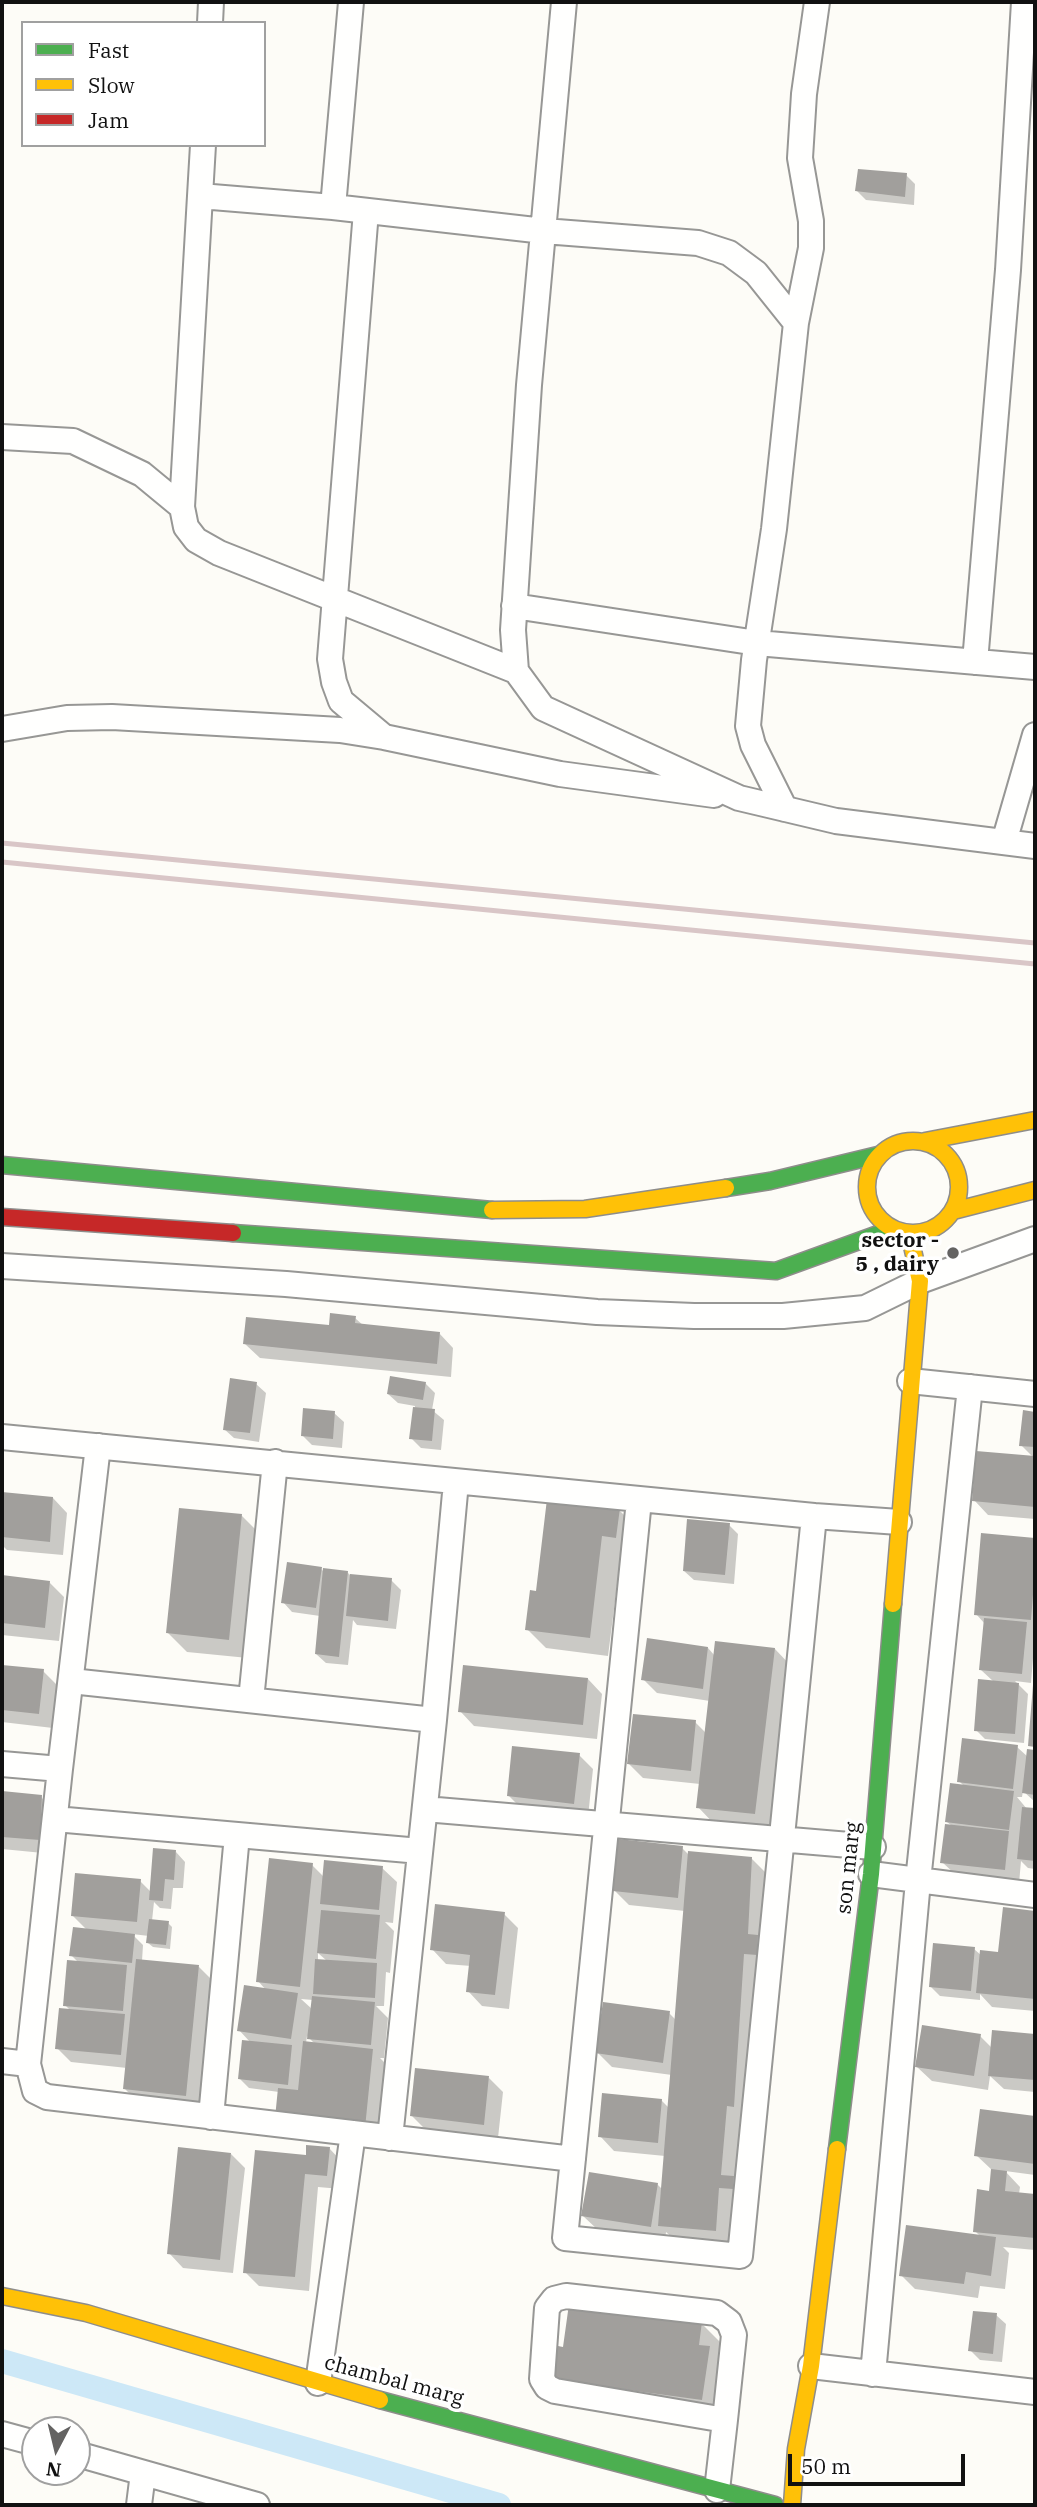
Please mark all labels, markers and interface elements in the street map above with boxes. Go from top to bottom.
legend [21,21,266,147]
text: Fast [88,36,129,64]
text: Slow [88,71,135,99]
text: Jam [88,106,129,134]
place label: sector - 5 , dairy [855,1228,939,1278]
marker: sector - 5 , dairy [945,1245,961,1261]
street label: son marg [832,1821,866,1915]
street label: chambal marg [322,2350,466,2412]
north arrow [21,2416,91,2486]
scale bar [792,2440,969,2484]
text: 50 m [801,2452,851,2480]
text: N [45,2457,63,2483]

